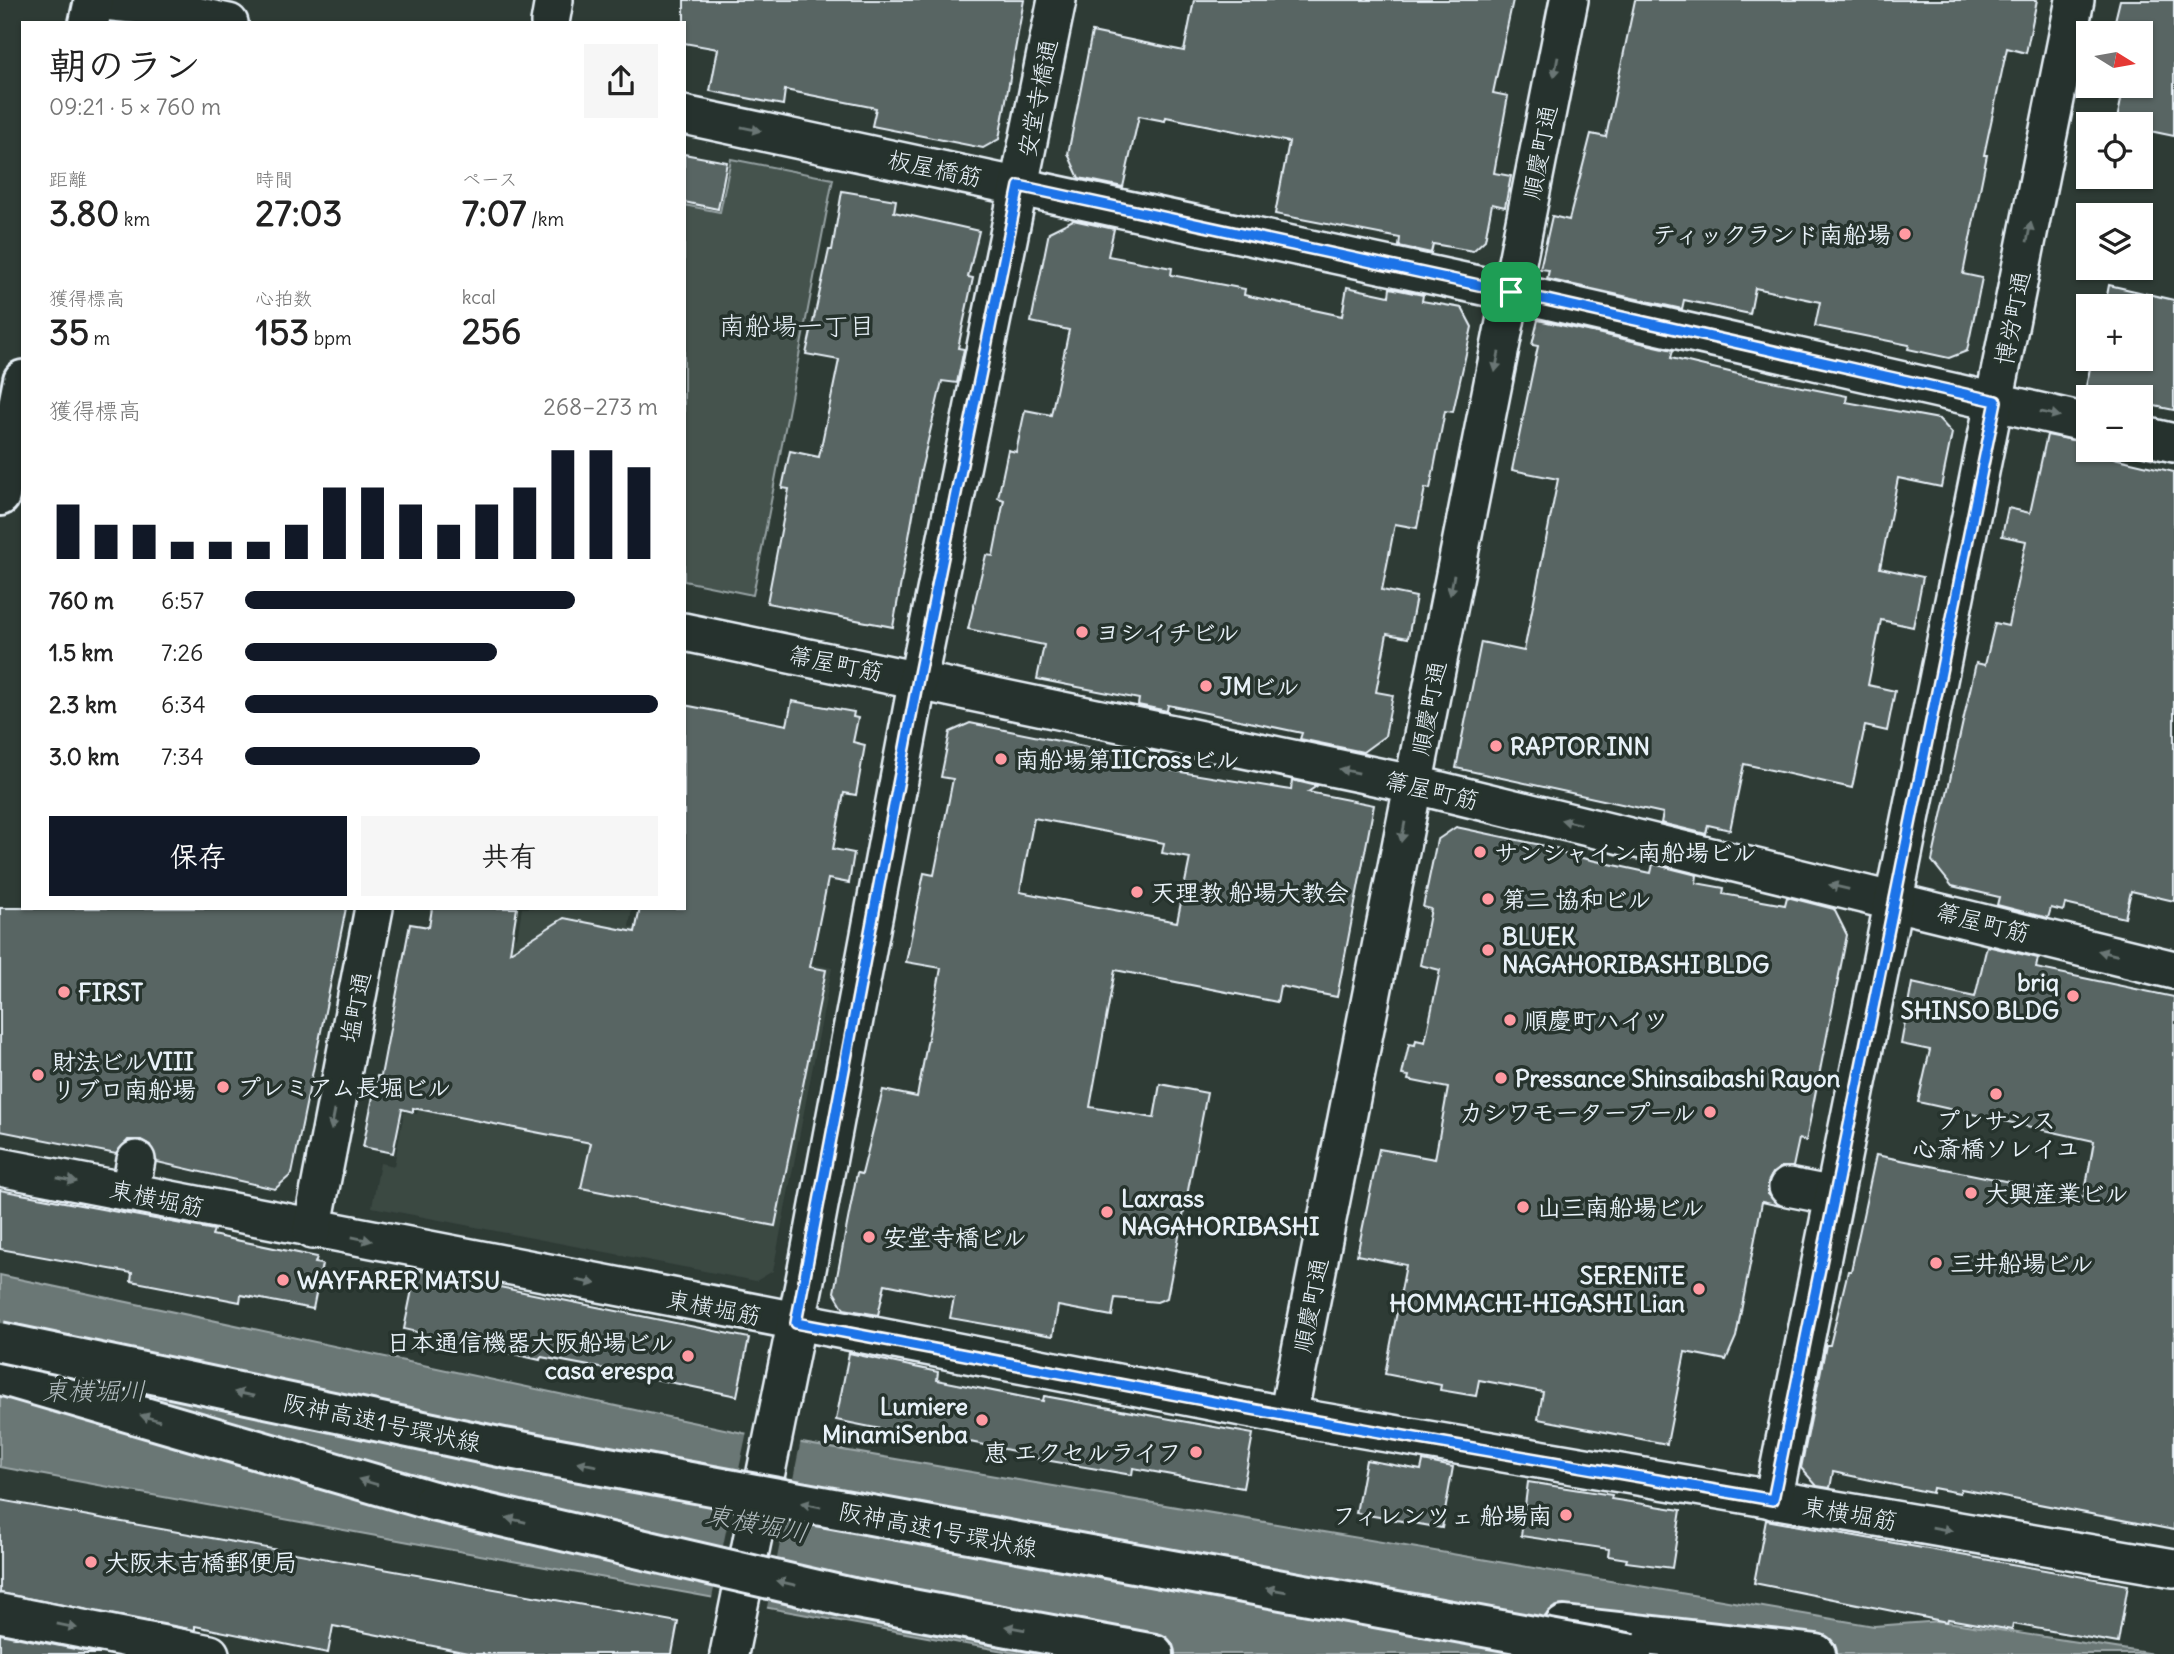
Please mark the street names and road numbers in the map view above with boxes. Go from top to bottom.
street label: 安堂寺橋通 [1011,36,1063,160]
street label: 順慶町通 [1515,102,1563,202]
street label: 板屋橋筋 [885,143,985,193]
street label: 博労町通 [1988,268,2036,368]
street label: 箒屋町筋 [786,639,886,687]
street label: 順慶町通 [1404,658,1452,758]
street label: 箒屋町筋 [1382,765,1482,815]
street label: 箒屋町筋 [1933,896,2033,948]
street label: 塩町通 [333,969,377,1045]
street label: 東横堀筋 [107,1173,207,1223]
street label: 順慶町通 [1286,1255,1334,1355]
street label: 東横堀筋 [664,1283,764,1331]
street label: 阪神高速1号環状線 [280,1386,484,1458]
street label: 東横堀筋 [1800,1490,1900,1536]
street label: 阪神高速1号環状線 [836,1495,1040,1563]

